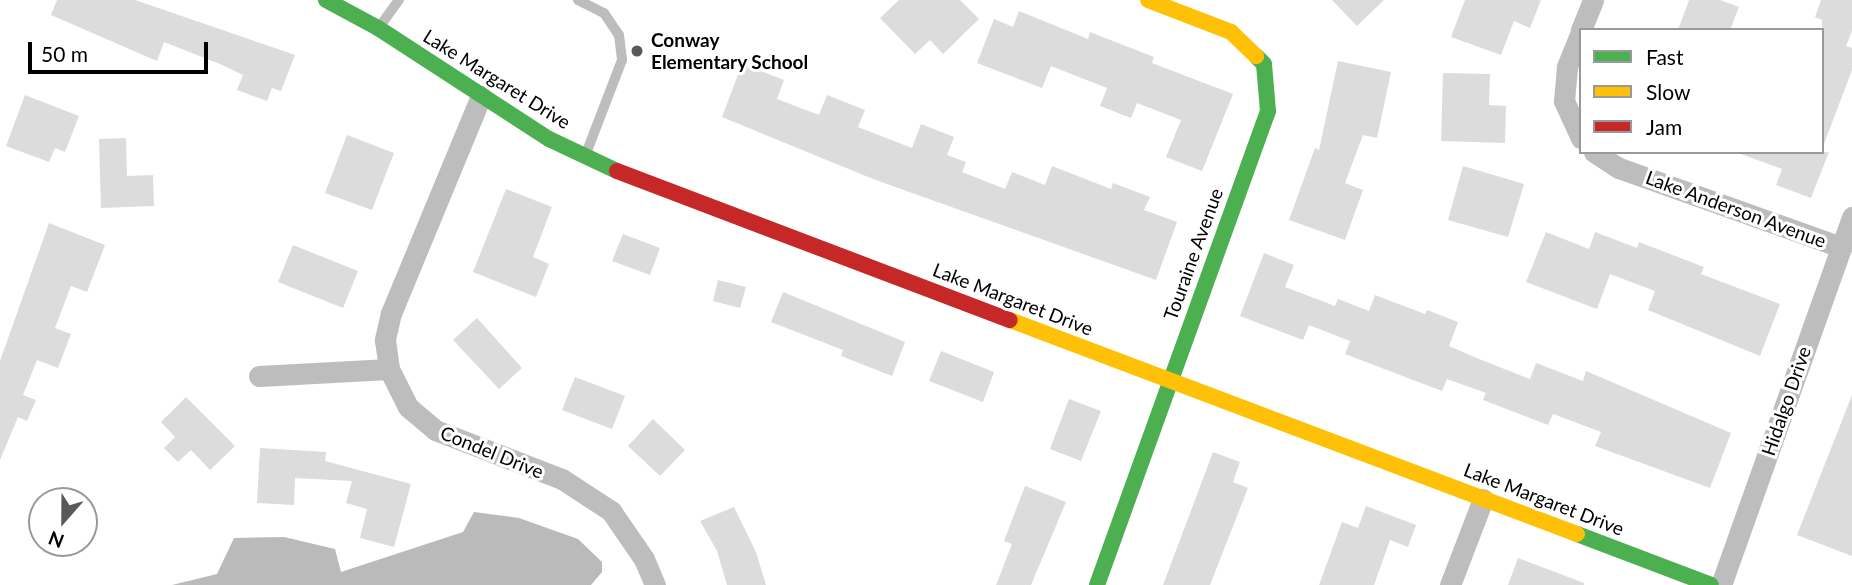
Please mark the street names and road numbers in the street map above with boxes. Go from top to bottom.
street label: Lake Margaret Drive [419,24,575,134]
street label: Lake Anderson Avenue [1642,166,1830,252]
street label: Touraine Avenue [1158,185,1228,323]
street label: Lake Margaret Drive [930,258,1096,340]
street label: Hidalgo Drive [1757,343,1815,459]
street label: Condel Drive [437,421,547,483]
street label: Lake Margaret Drive [1461,458,1627,540]

